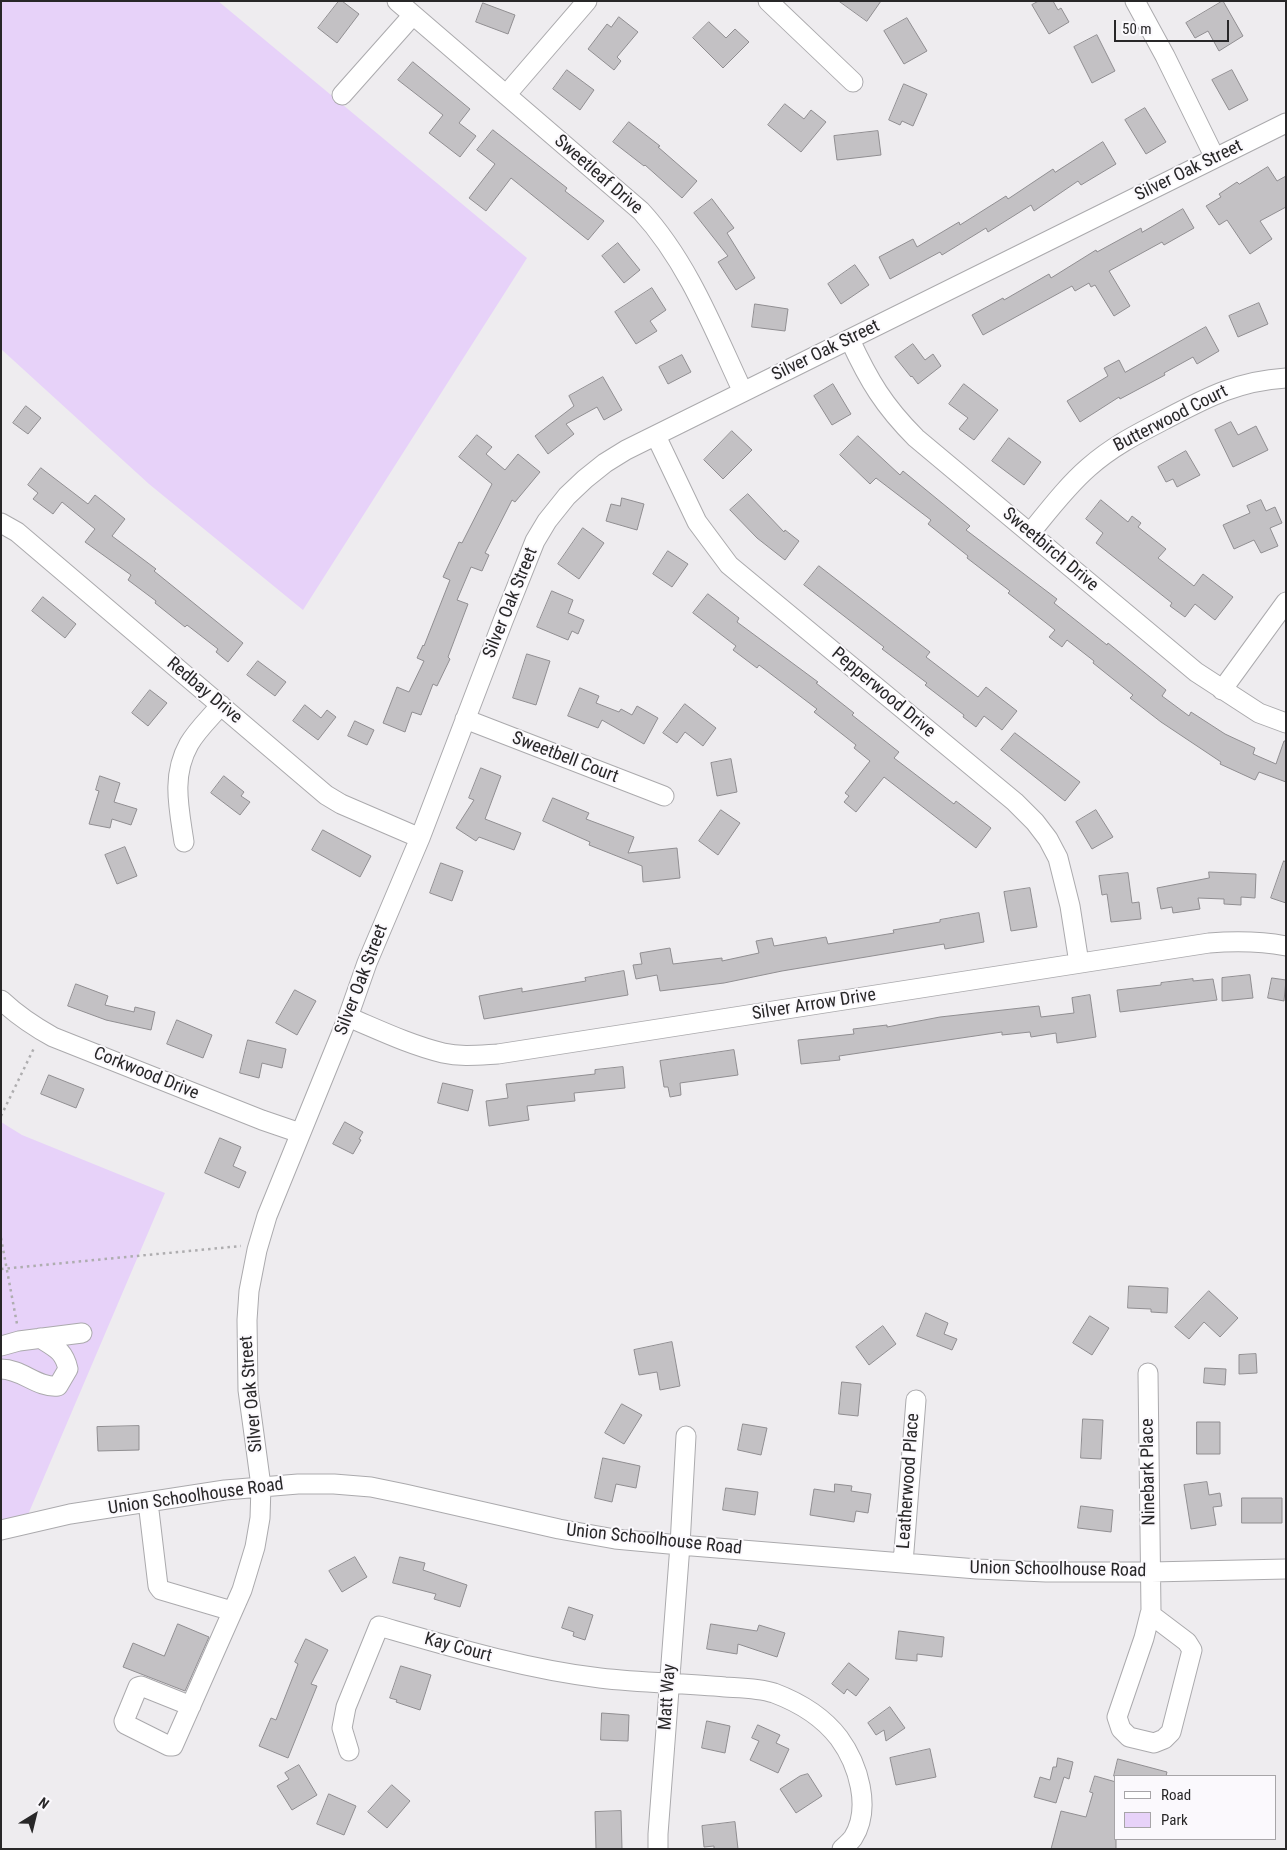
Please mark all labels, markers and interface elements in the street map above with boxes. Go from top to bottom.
scale bar [1117,10,1232,42]
text: 50 m [1122,20,1152,38]
street label: Sweetleaf Drive [549,131,647,219]
street label: Silver Oak Street [1132,136,1246,206]
street label: Silver Oak Street [769,316,883,386]
street label: Butterwood Court [1110,381,1232,457]
street label: Sweetbirch Drive [998,504,1102,596]
street label: Silver Oak Street [479,545,543,661]
street label: Pepperwood Drive [827,643,939,743]
street label: Redbay Drive [162,653,246,729]
street label: Sweetbell Court [509,728,621,788]
street label: Silver Oak Street [331,921,393,1039]
street label: Silver Arrow Drive [750,985,878,1025]
street label: Corkwood Drive [90,1043,202,1105]
street label: Silver Oak Street [236,1335,268,1453]
street label: Leatherwood Place [893,1412,925,1550]
street label: Ninebark Place [1137,1418,1161,1526]
street label: Union Schoolhouse Road [107,1474,285,1520]
street label: Union Schoolhouse Road [565,1520,743,1560]
street label: Union Schoolhouse Road [969,1558,1147,1582]
street label: Kay Court [422,1629,494,1667]
street label: Matt Way [655,1663,681,1731]
legend [1114,1775,1277,1840]
text: Road [1161,1786,1191,1804]
north arrow [10,1790,60,1840]
text: N [36,1794,52,1812]
text: Park [1161,1811,1188,1829]

